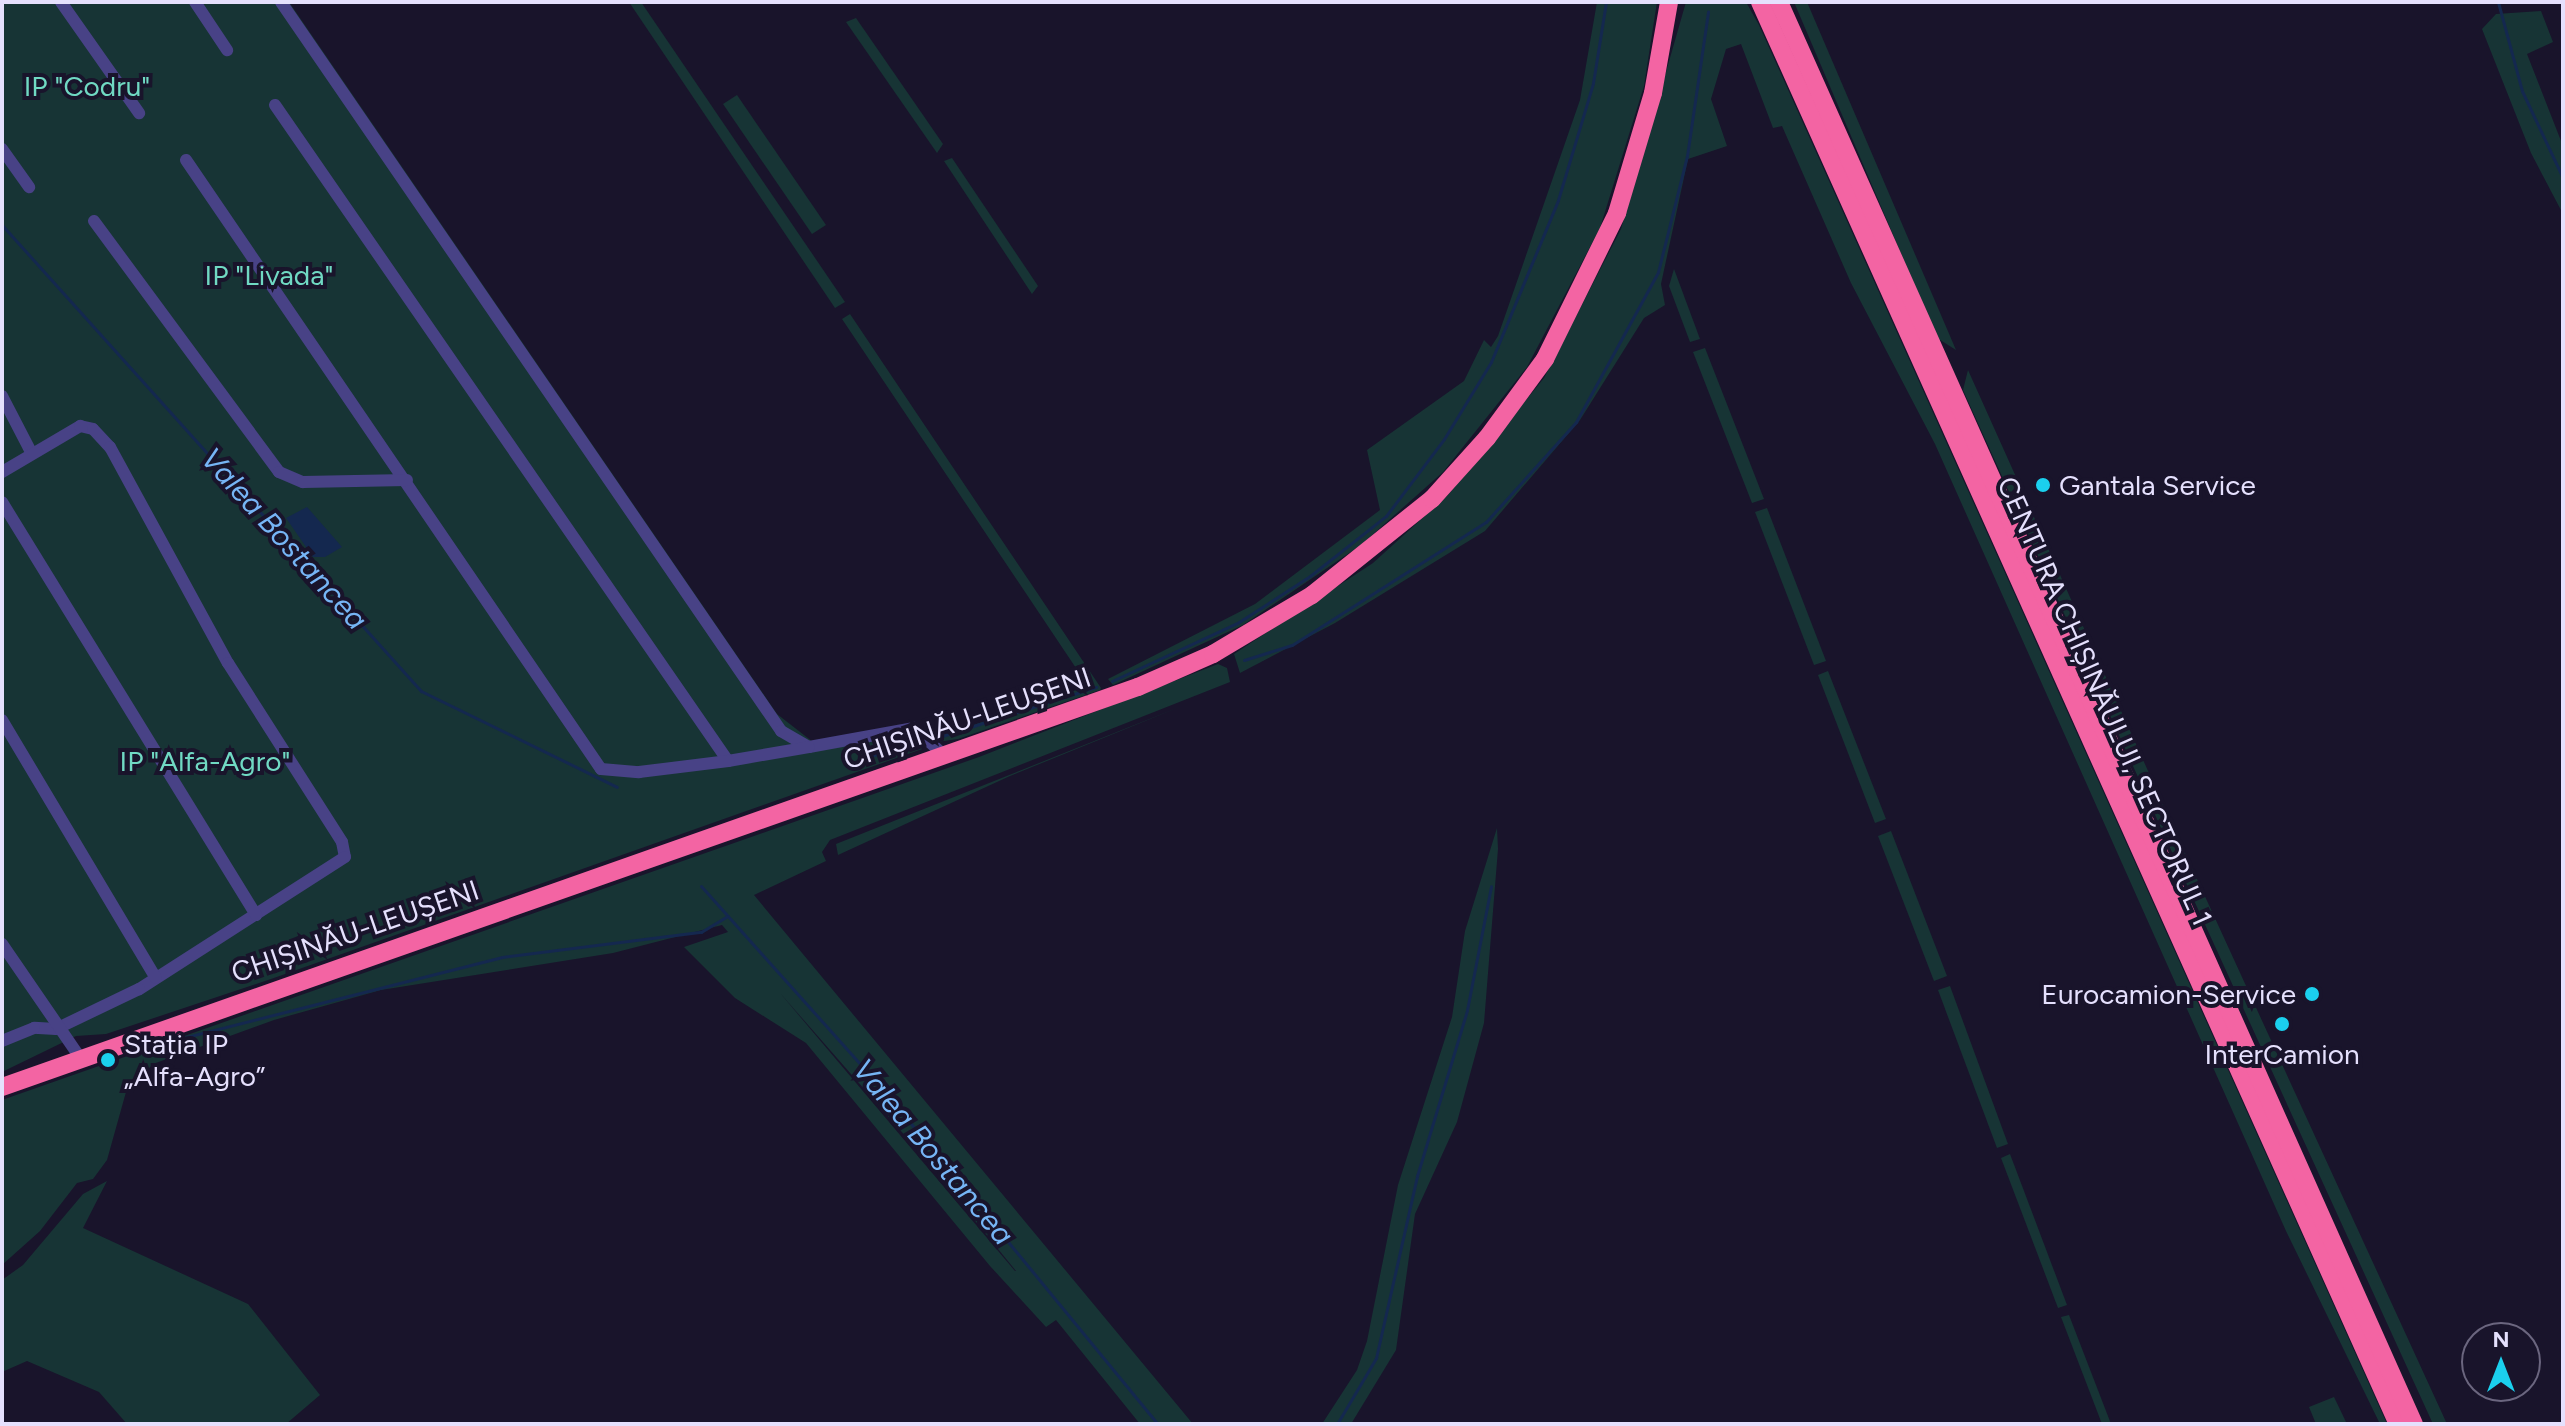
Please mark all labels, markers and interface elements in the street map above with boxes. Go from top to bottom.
park label: IP "Codru" [24,69,150,103]
park label: IP "Livada" [205,258,333,292]
water label: Valea Bostancea [193,441,375,637]
place label: Gantala Service [2059,468,2256,502]
street label: CENTURA CHIȘINĂULUI, SECTORUL 1 [1990,471,2220,931]
marker: Gantala Service [2034,476,2052,494]
street label: CHIȘINĂU-LEUȘENI [839,660,1095,776]
park label: IP "Alfa-Agro" [120,744,290,778]
street label: CHIȘINĂU-LEUȘENI [227,873,483,989]
place label: Eurocamion-Service [2041,977,2296,1011]
marker: Eurocamion-Service [2303,985,2321,1003]
marker: InterCamion [2273,1015,2291,1033]
place label: Stația IP „Alfa-Agro” [124,1027,265,1093]
place label: InterCamion [2204,1037,2360,1071]
marker: Stația IP „Alfa-Agro” [99,1051,117,1069]
water label: Valea Bostancea [845,1052,1021,1252]
north arrow [2461,1322,2541,1402]
text: N [2492,1326,2510,1353]

